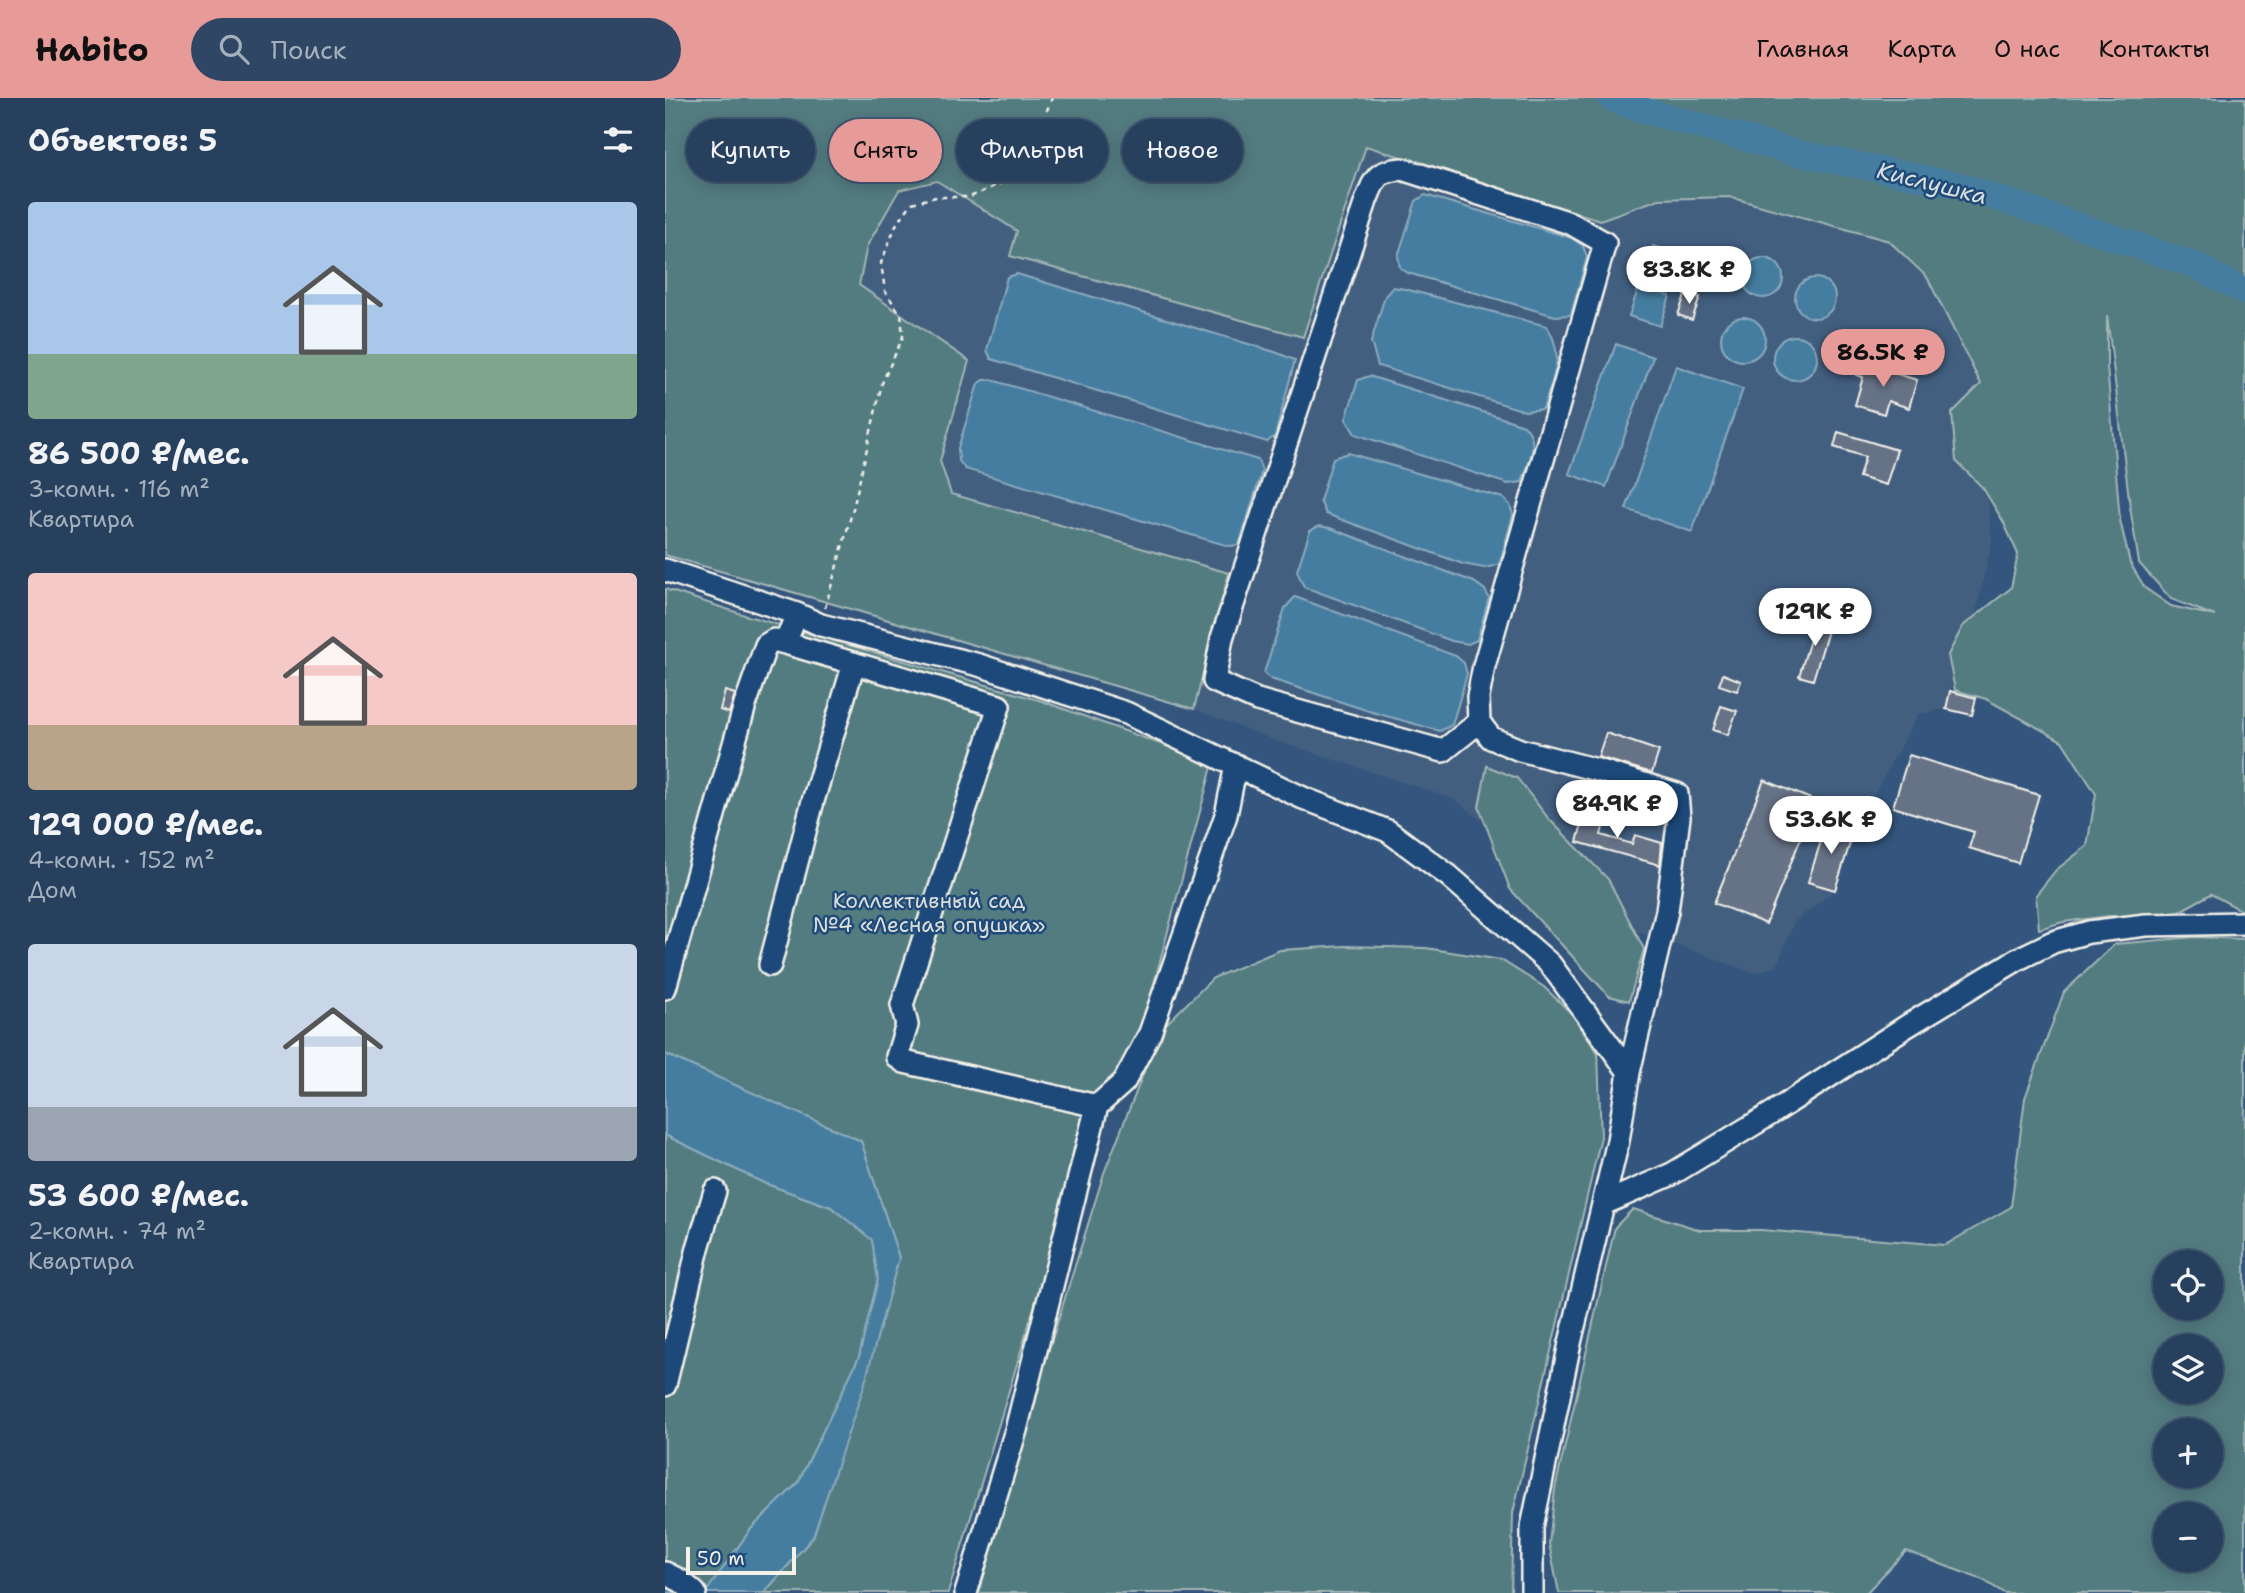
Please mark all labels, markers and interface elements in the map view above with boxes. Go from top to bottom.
search box [191,18,681,81]
text: Habito [35,27,149,72]
icon: search [215,30,253,68]
text: Поиск [271,32,347,67]
text: Главная [1756,33,1849,65]
text: Карта [1887,33,1956,65]
text: О нас [1994,33,2060,65]
text: Контакты [2098,33,2210,65]
chip: Купить [686,119,815,182]
chip: Снять [829,119,942,182]
chip: Фильтры [956,119,1108,182]
chip: Новое [1122,119,1243,182]
text: Объектов: 5 [28,120,217,161]
icon: filters [599,121,637,159]
water label: Кислушка [1874,155,1990,211]
pin: 83.8K ₽ [1624,246,1754,306]
icon: home [270,247,396,373]
text: 83.8K ₽ [1642,254,1736,284]
pin: 86.5K ₽ [1818,330,1948,389]
text: 86.5K ₽ [1837,337,1929,367]
text: 86 500 ₽/мес. [28,433,250,474]
text: 3-комн. · 116 m² [28,474,210,504]
text: Квартира [28,504,134,534]
pin: 129K ₽ [1758,588,1872,648]
text: 129K ₽ [1775,596,1855,626]
icon: home [270,618,396,744]
pin: 84.9K ₽ [1552,780,1682,840]
text: 84.9K ₽ [1572,788,1662,818]
pin: 53.6K ₽ [1766,796,1896,856]
text: 129 000 ₽/мес. [28,804,263,845]
text: 53.6K ₽ [1785,804,1877,834]
text: 4-комн. · 152 m² [28,845,215,875]
text: Дом [28,875,77,905]
park label: Коллективный сад №4 «Лесная опушка» [813,887,1045,939]
icon: home [270,989,396,1115]
text: 53 600 ₽/мес. [28,1175,249,1216]
text: 2-комн. · 74 m² [28,1216,206,1246]
text: Квартира [28,1246,134,1276]
map controls [2153,1250,2223,1572]
button: locate [2153,1250,2223,1320]
button: layers [2153,1334,2223,1404]
button: + [2153,1418,2223,1488]
button: − [2153,1502,2223,1572]
scale bar [686,1544,796,1576]
text: 50 m [697,1546,745,1571]

